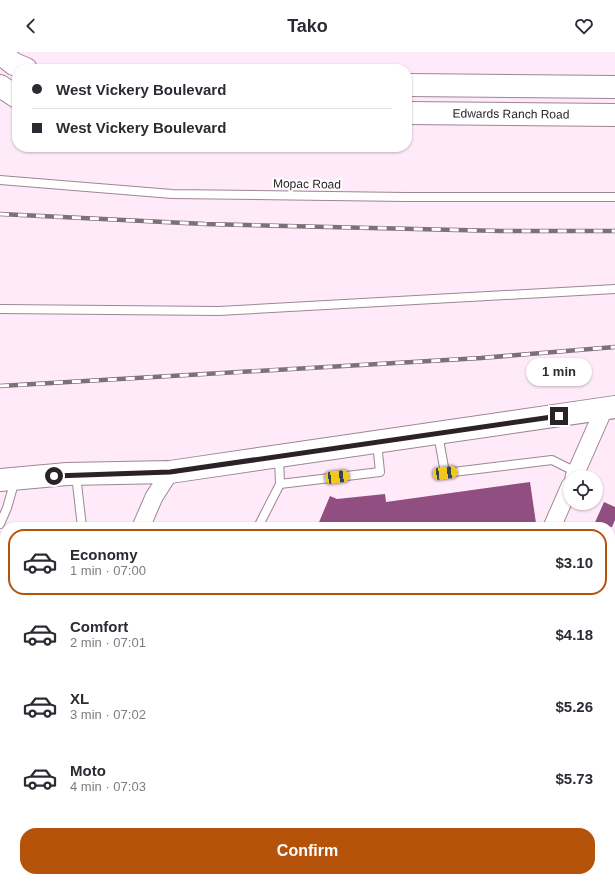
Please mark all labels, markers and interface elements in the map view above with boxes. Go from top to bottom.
icon: back [20,15,42,37]
icon: heart [573,15,595,37]
text: Tako [287,16,328,36]
text: West Vickery Boulevard [56,81,226,98]
street label: Edwards Ranch Road [452,106,570,122]
text: West Vickery Boulevard [56,119,226,136]
street label: Mopac Road [273,176,341,192]
callout: 1 min [526,358,592,386]
text: 1 min [542,364,576,379]
route end [550,407,568,425]
car [432,466,458,480]
route start [45,467,63,485]
car [324,470,350,484]
map controls [563,470,603,510]
button: locate [563,470,603,510]
icon: car [22,544,58,580]
text: Economy [70,546,138,563]
text: $3.10 [555,554,593,571]
text: 1 min · 07:00 [70,563,146,578]
icon: car [22,616,58,652]
text: Comfort [70,618,128,635]
text: $4.18 [555,626,593,643]
text: 2 min · 07:01 [70,635,146,650]
icon: car [22,688,58,724]
text: XL [70,690,89,707]
text: $5.26 [555,698,593,715]
text: 3 min · 07:02 [70,707,146,722]
icon: car [22,760,58,796]
text: Moto [70,762,106,779]
text: $5.73 [555,770,593,787]
text: 4 min · 07:03 [70,779,146,794]
button: Confirm [20,828,595,874]

